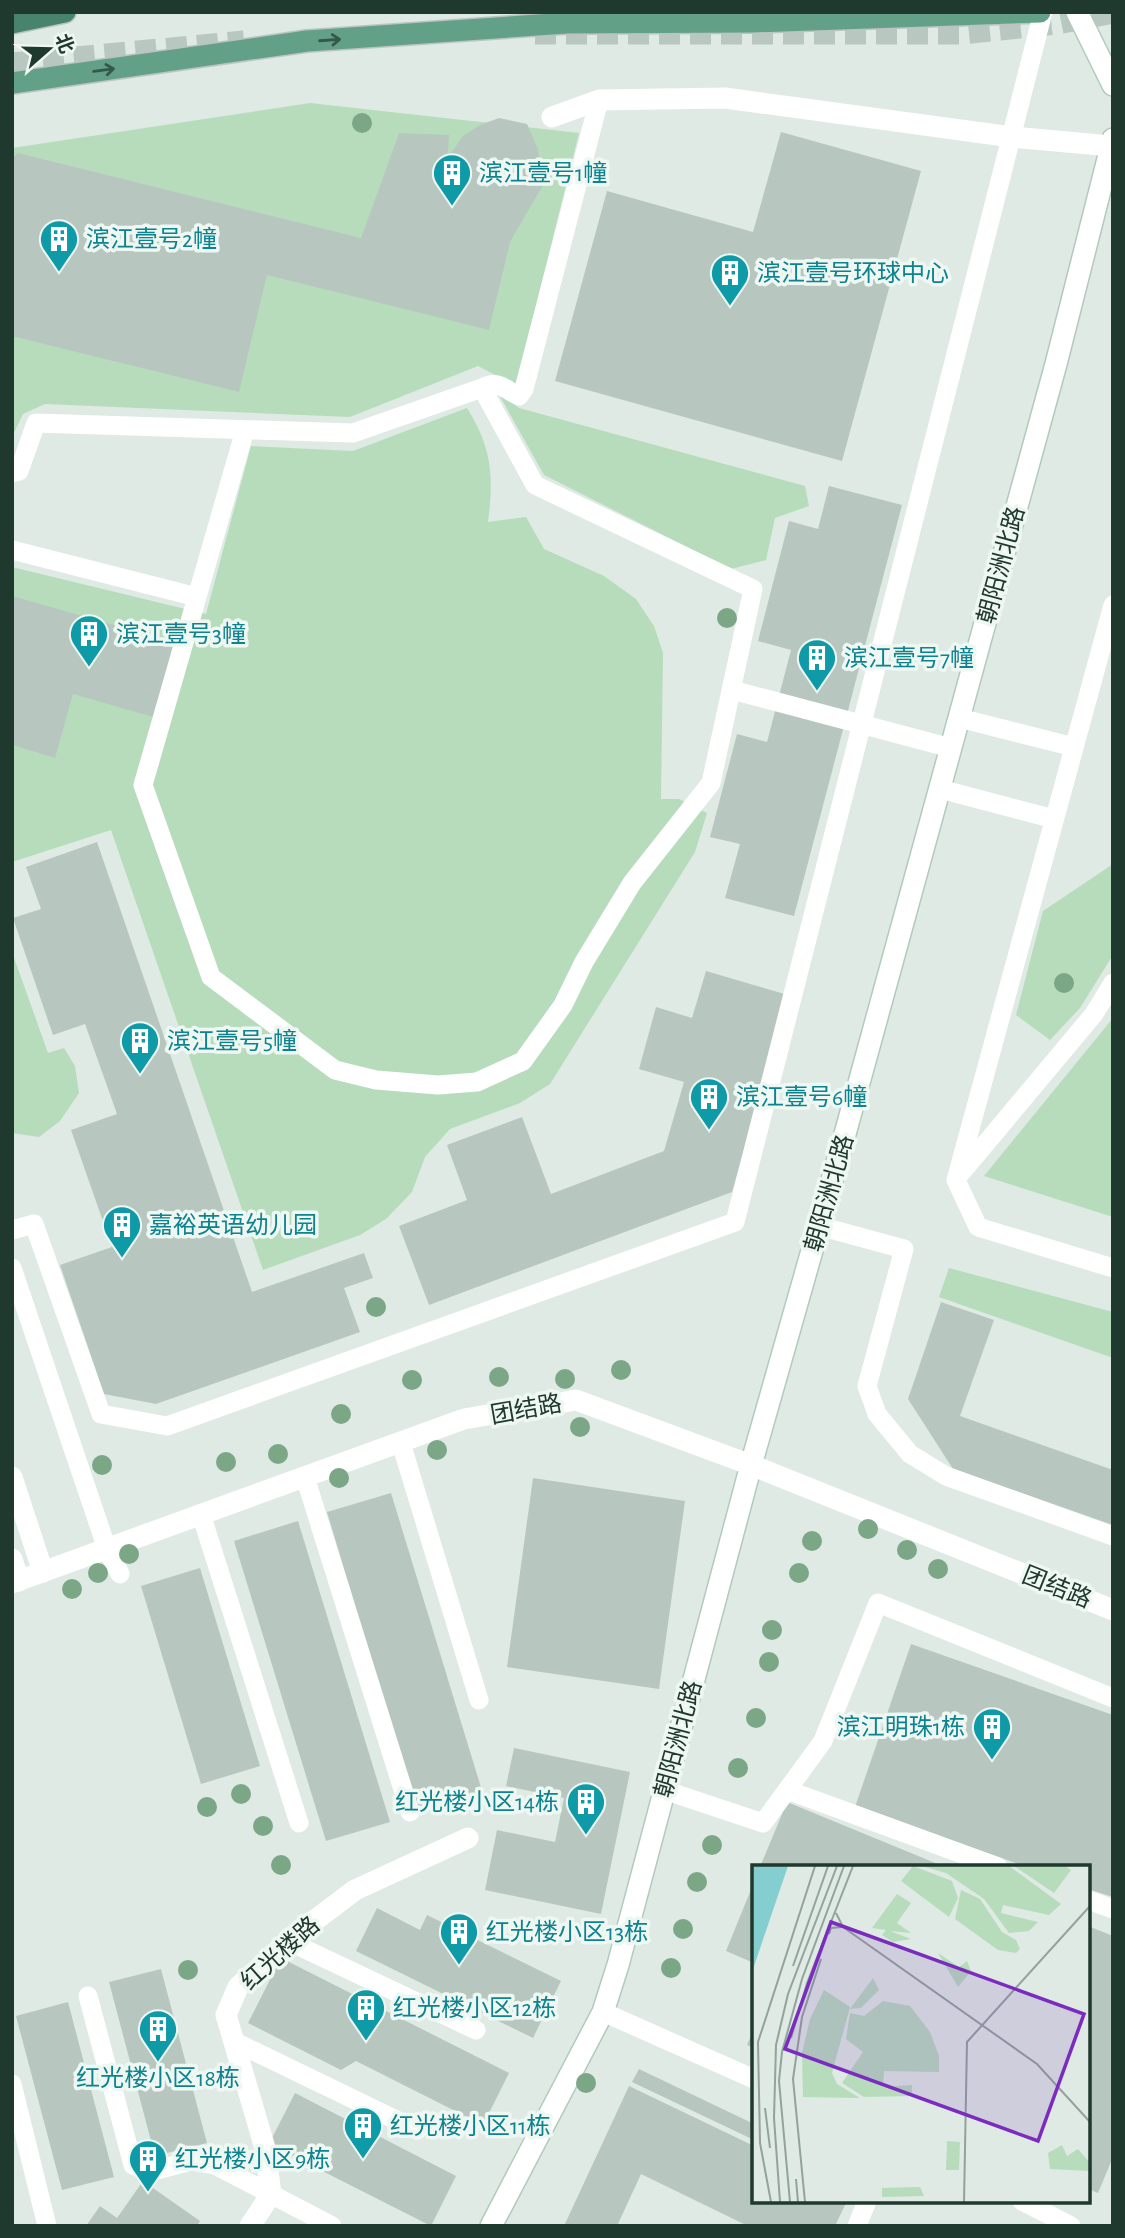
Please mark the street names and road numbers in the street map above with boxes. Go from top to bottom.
street label: 朝阳洲北路 [973,504,1029,626]
street label: 朝阳洲北路 [800,1132,858,1254]
street label: 团结路 [488,1390,564,1428]
street label: 团结路 [1019,1561,1095,1613]
street label: 朝阳洲北路 [650,1678,706,1800]
street label: 红光楼路 [236,1911,324,1995]

